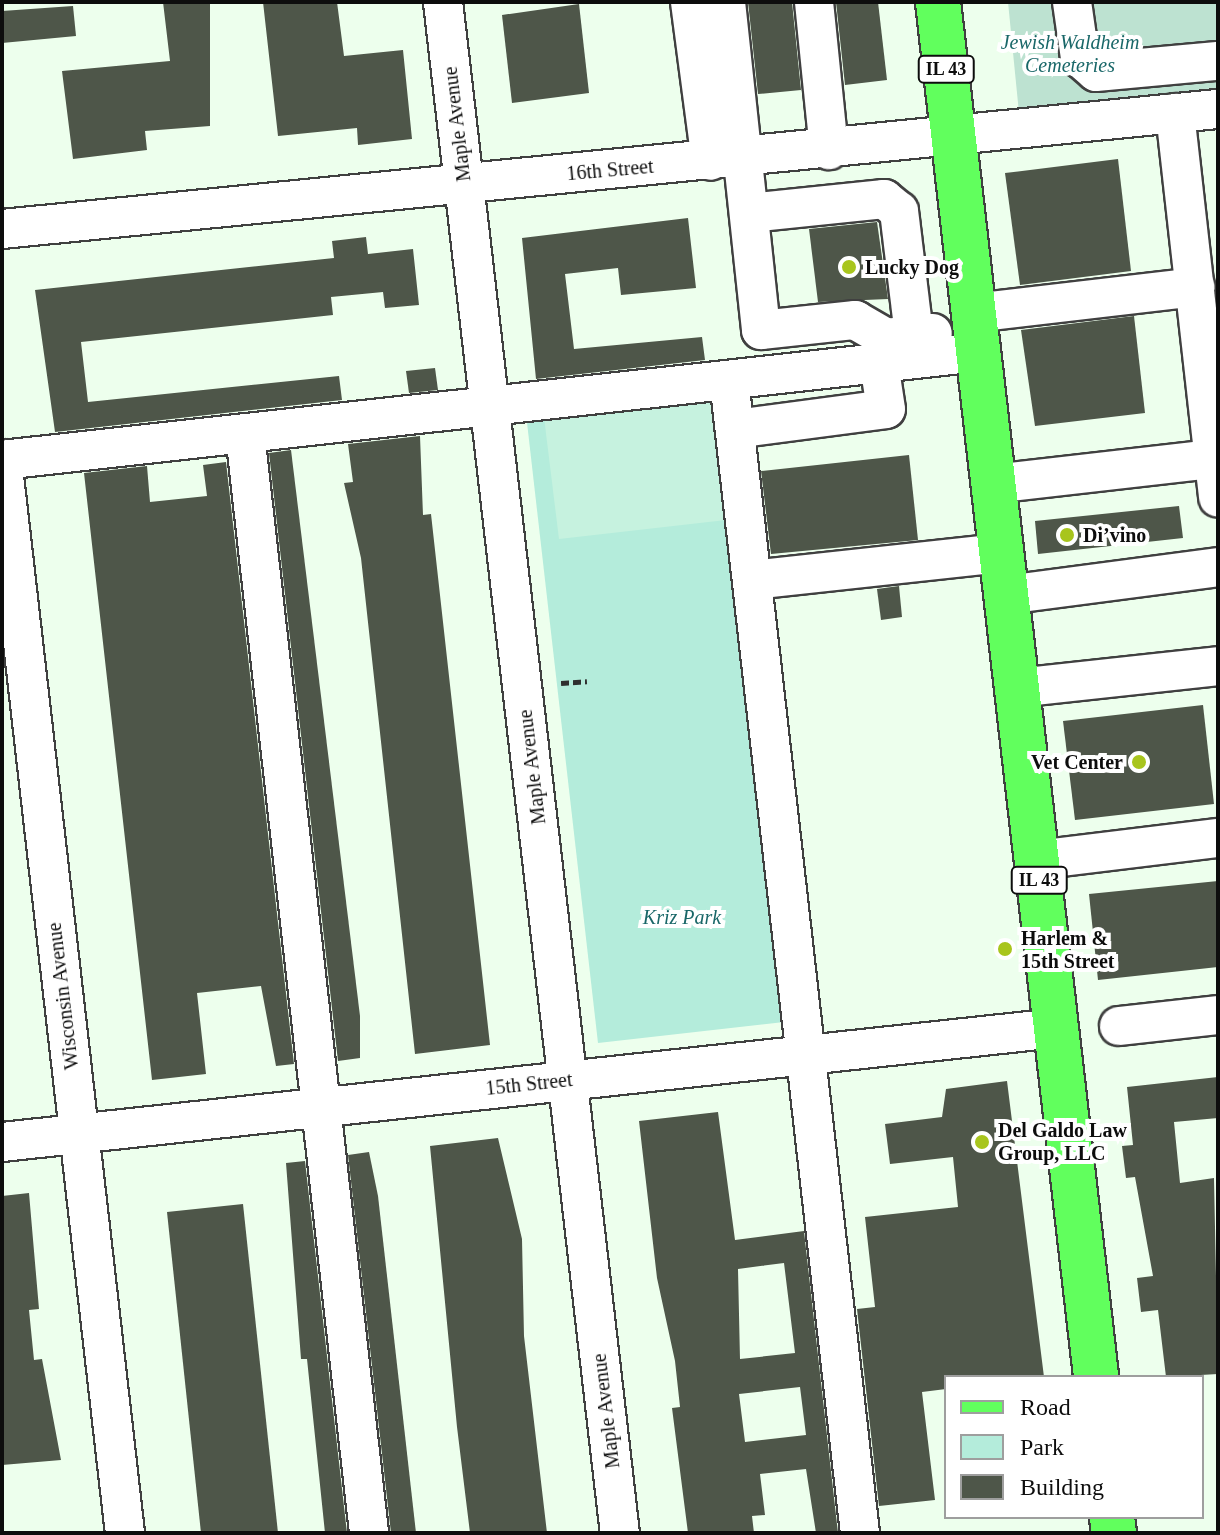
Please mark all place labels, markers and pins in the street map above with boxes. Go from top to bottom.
place label: Lucky Dog [865,255,959,279]
marker: Lucky Dog [840,258,858,276]
place label: Di’vino [1083,523,1146,547]
marker: Di’vino [1058,526,1076,544]
place label: Vet Center [1031,750,1123,774]
marker: Vet Center [1130,753,1148,771]
place label: Harlem & 15th Street [1021,926,1114,973]
marker: Harlem & 15th Street [996,940,1014,958]
place label: Del Galdo Law Group, LLC [998,1118,1127,1165]
marker: Del Galdo Law Group, LLC [973,1133,991,1151]

